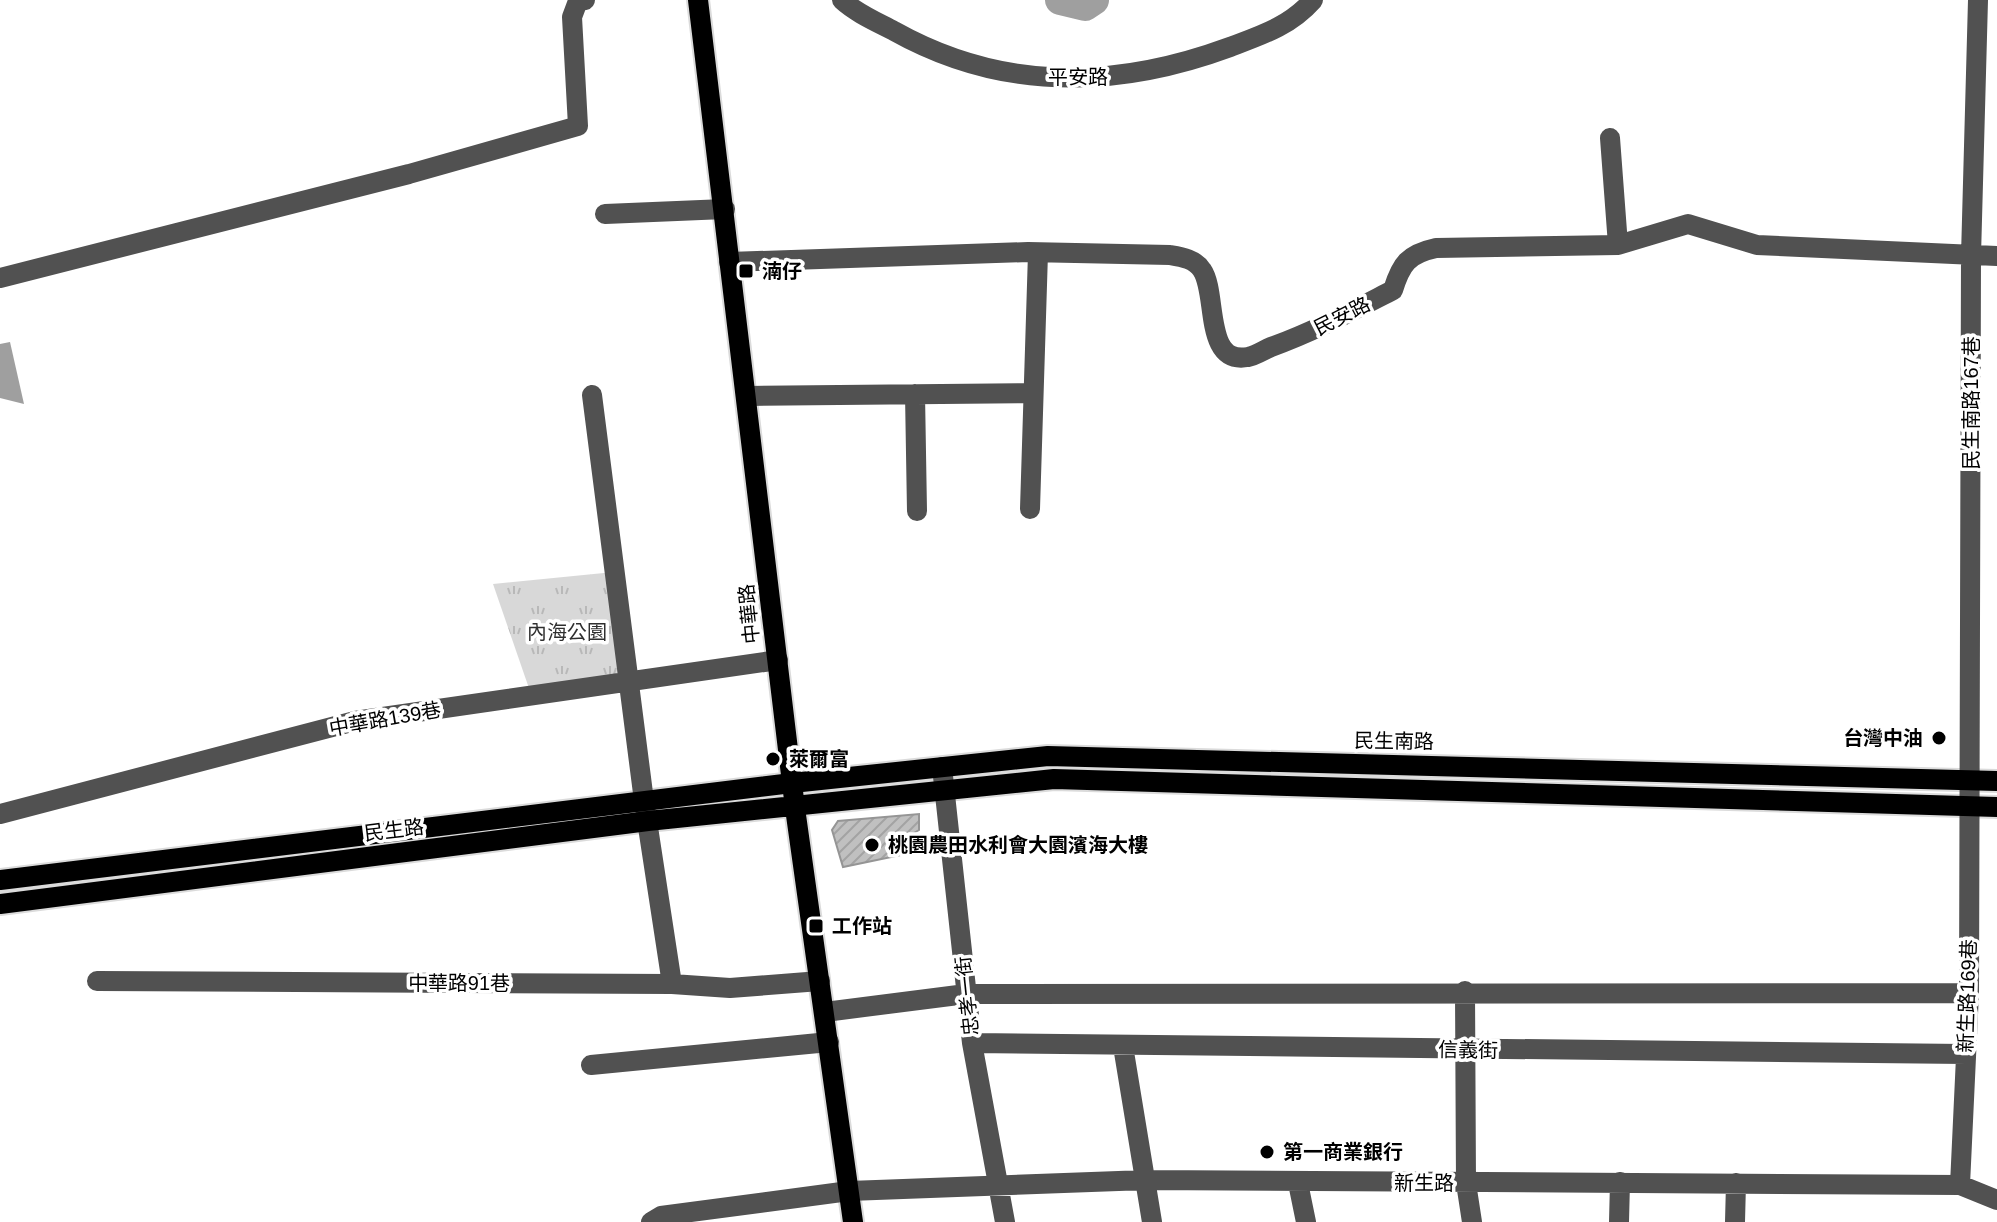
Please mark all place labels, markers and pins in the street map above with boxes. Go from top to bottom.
place label: 湳仔 [762,260,802,282]
marker: 湳仔 [737,262,755,280]
place label: 台灣中油 [1843,727,1923,749]
marker: 台灣中油 [1930,729,1948,747]
place label: 萊爾富 [789,748,849,770]
marker: 萊爾富 [764,750,782,768]
place label: 桃園農田水利會大園濱海大樓 [888,834,1148,856]
marker: 桃園農田水利會大園濱海大樓 [863,836,881,854]
place label: 工作站 [832,915,892,937]
marker: 工作站 [807,917,825,935]
place label: 第一商業銀行 [1283,1141,1403,1163]
marker: 第一商業銀行 [1258,1143,1276,1161]

